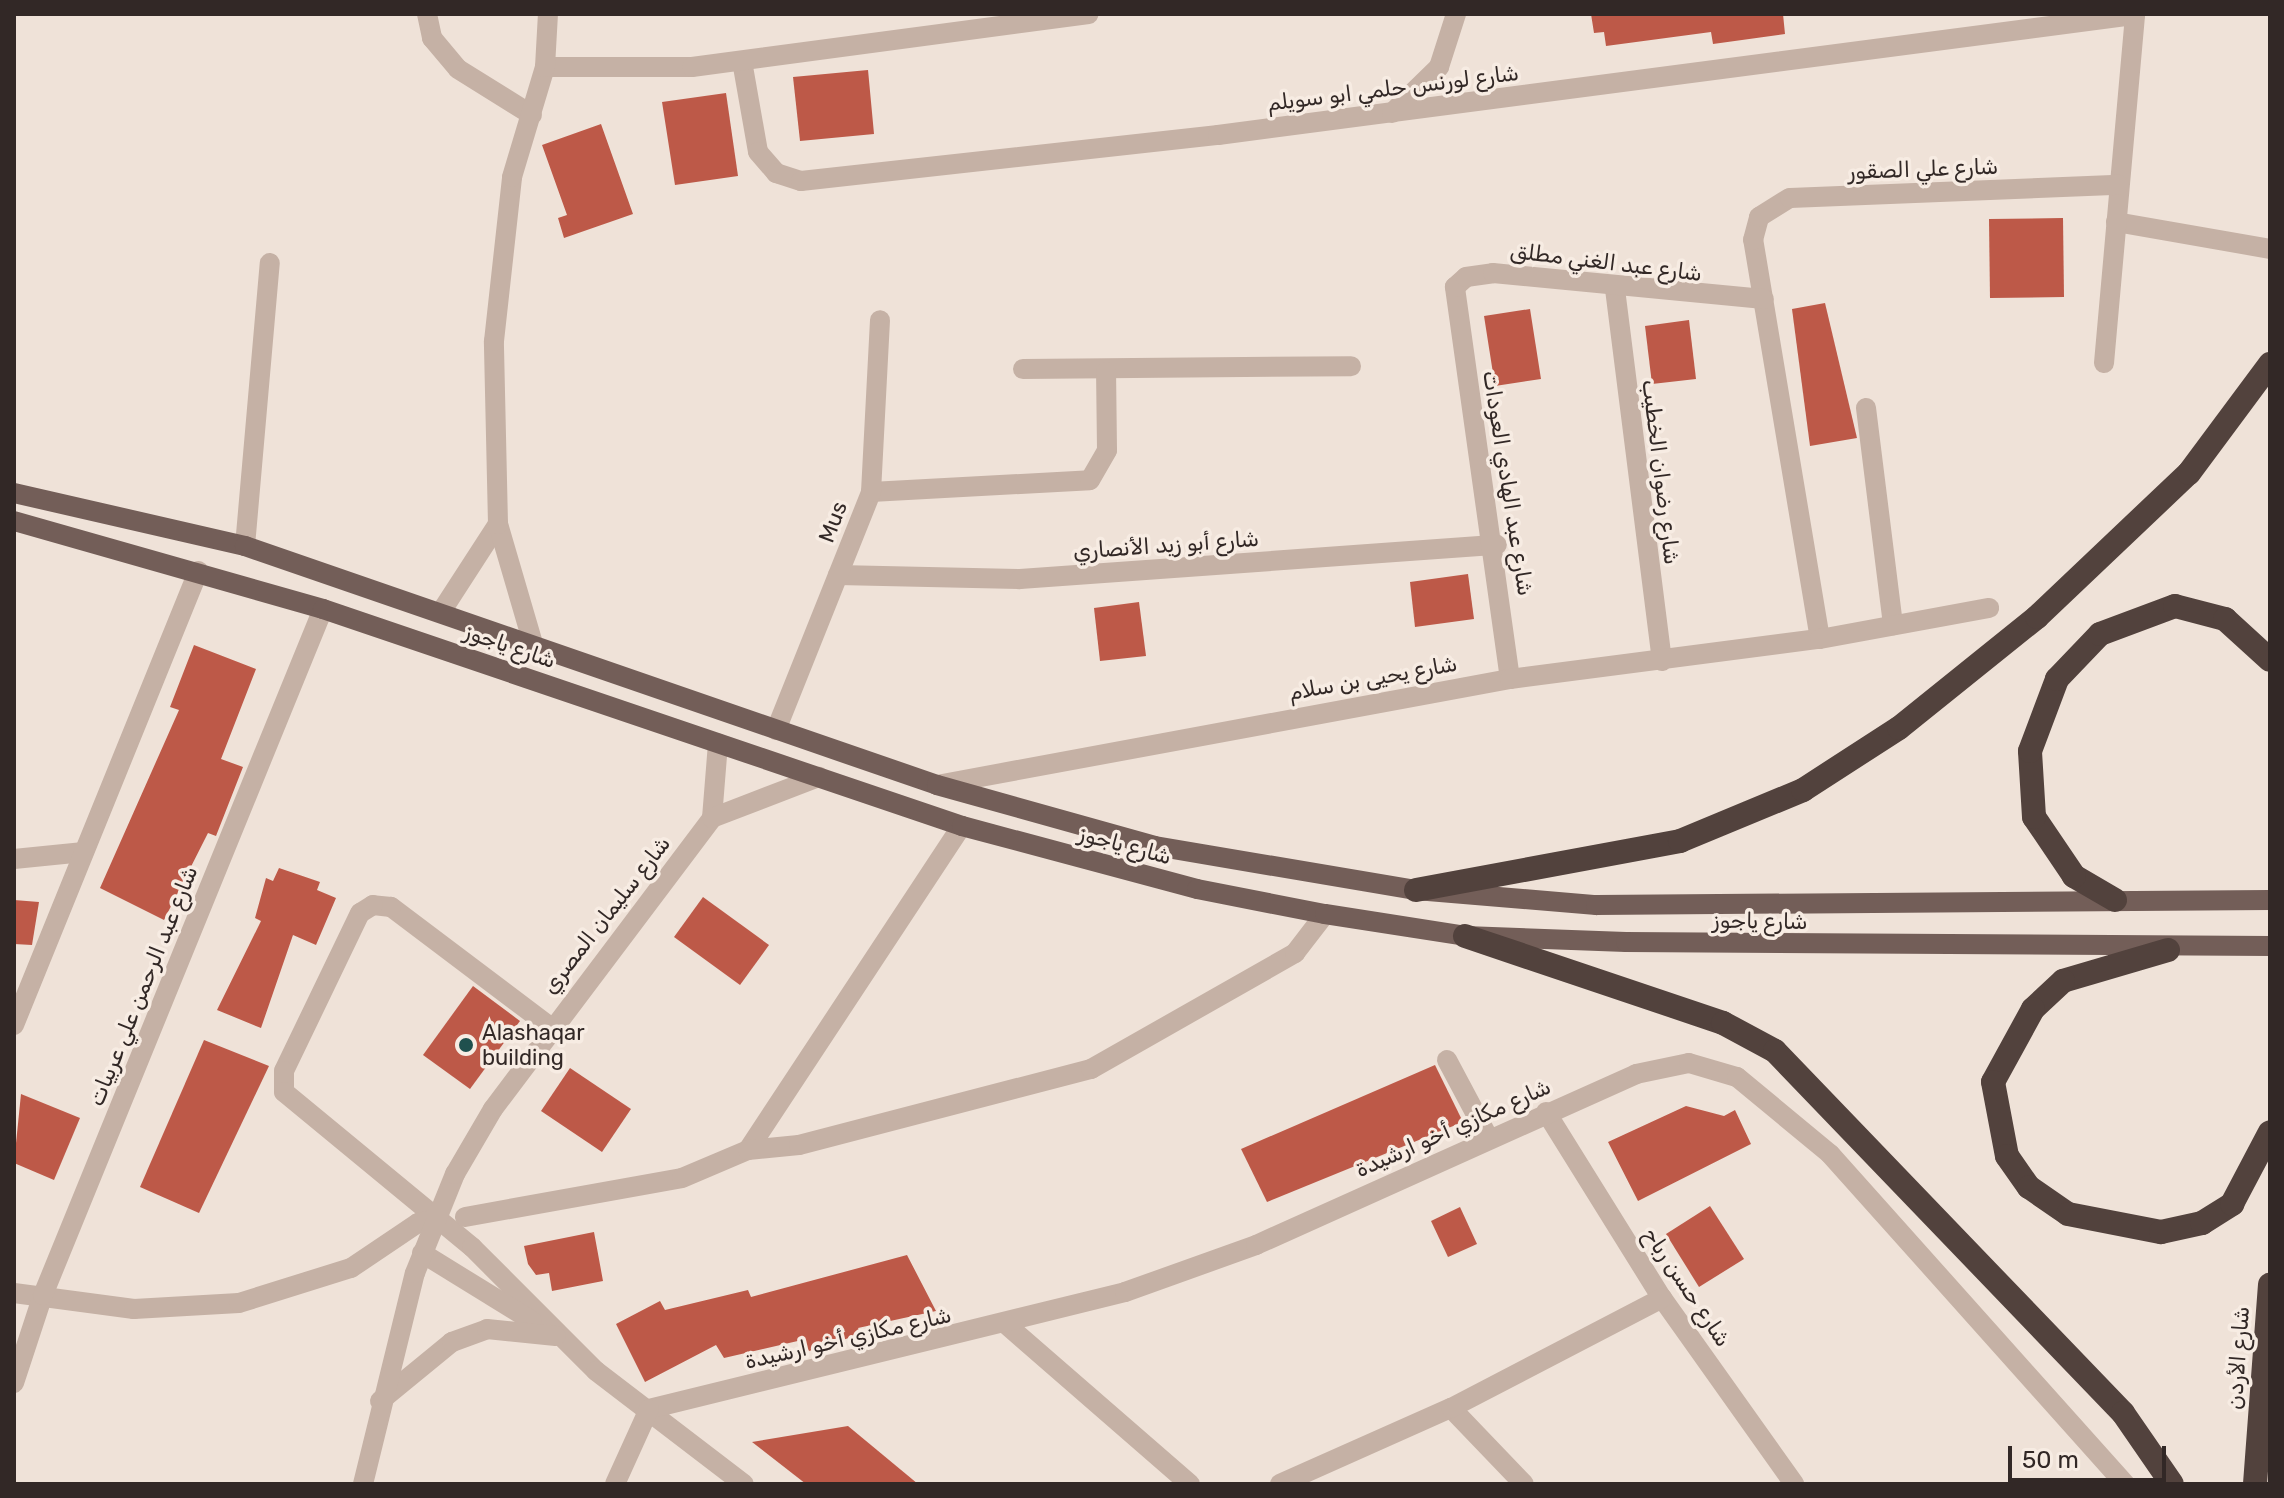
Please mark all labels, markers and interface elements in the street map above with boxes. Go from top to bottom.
street label: شارع لورنس حلمي ابو سويلم [1266,59,1520,117]
street label: شارع علي الصقور [1847,153,1999,185]
street label: شارع عبد الغني مطلق [1509,237,1703,287]
street label: شارع عبد الهادي العودات [1477,368,1539,598]
street label: شارع رضوان الخطيب [1637,378,1685,566]
street label: Mus [813,498,853,546]
street label: شارع أبو زيد الأنصاري [1072,525,1260,565]
street label: شارع ياجوز [461,618,559,674]
street label: شارع يحيى بن سلام [1287,650,1459,706]
street label: شارع ياجوز [1076,820,1174,870]
street label: شارع سليمان المصري [536,831,676,999]
street label: شارع عبد الرحمن علي عربيات [83,862,203,1110]
street label: شارع ياجوز [1712,907,1808,935]
place label: Alashaqar building [482,1019,585,1070]
marker: Alashaqar building [457,1036,475,1054]
street label: شارع مكازي أخو ارشيدة [1351,1073,1555,1183]
street label: شارع حسن رباح [1638,1222,1736,1352]
street label: شارع مكازي أخو ارشيدة [742,1301,954,1375]
street label: شارع الأردن [2221,1305,2255,1411]
scale bar [2012,1430,2170,1480]
text: 50 m [2022,1446,2079,1474]

